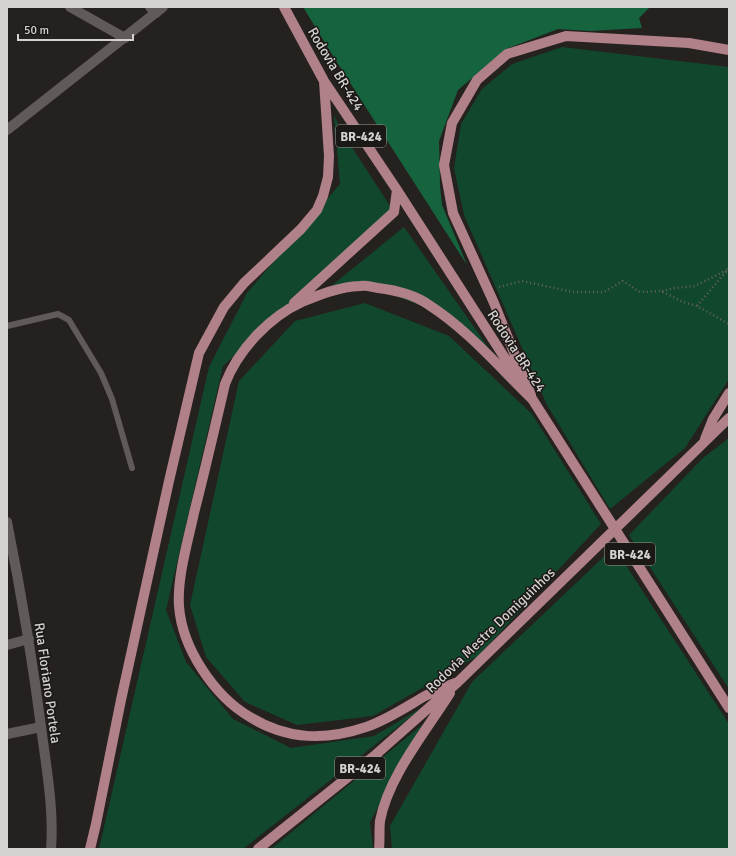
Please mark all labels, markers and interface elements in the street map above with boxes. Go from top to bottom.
scale bar [18,16,133,42]
text: 50 m [24,23,49,38]
street label: Rodovia BR-424 [304,24,367,115]
road number: BR-424 [336,125,386,147]
street label: Rodovia BR-424 [484,307,550,396]
road number: BR-424 [605,543,655,565]
street label: Rodovia Mestre Domiguinhos [422,564,559,697]
street label: Rua Floriano Portela [31,621,64,745]
road number: BR-424 [335,757,385,779]

